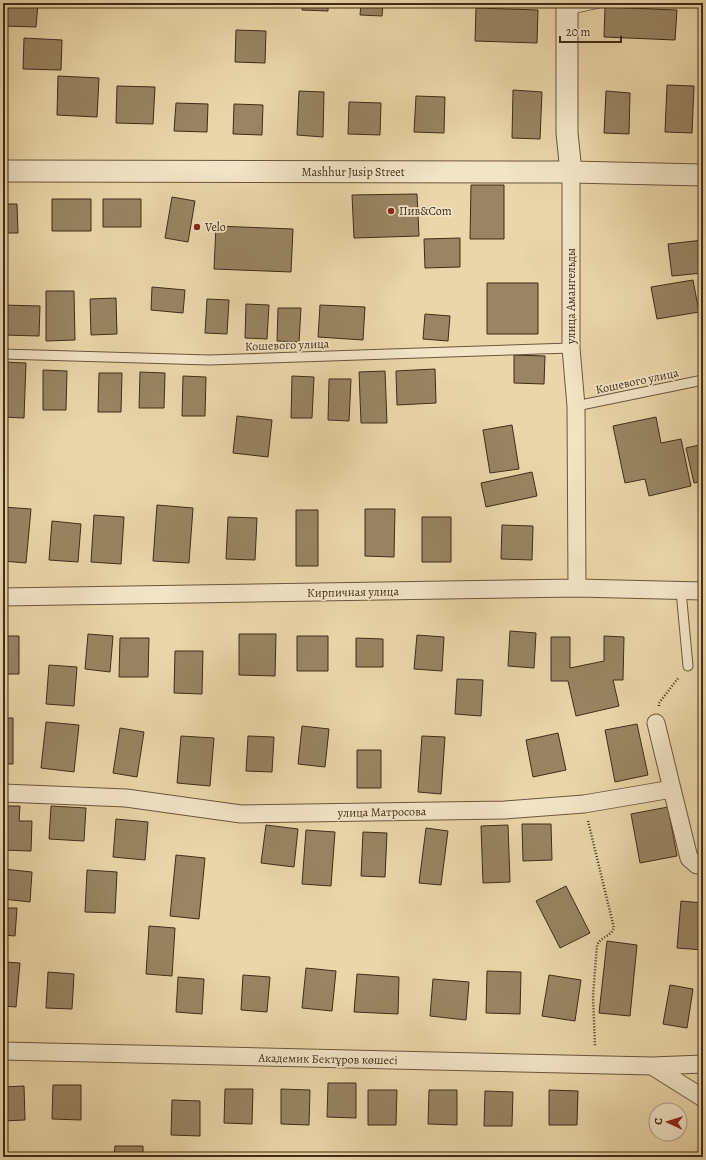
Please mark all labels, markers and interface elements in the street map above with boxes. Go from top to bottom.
scale bar [560,18,621,44]
text: 20 m [566,24,590,40]
street label: Mashhur Jusip Street [301,164,405,180]
place label: Пив&Com [399,203,452,219]
marker: Пив&Com [386,206,396,216]
place label: Velo [204,219,226,235]
marker: Velo [192,222,202,232]
street label: улица Амангельды [563,248,579,345]
street label: Кошевого улица [244,336,330,354]
street label: Кошевого улица [594,364,680,398]
street label: Кирпичная улица [307,583,400,601]
street label: улица Матросова [337,803,427,821]
street label: Академик Бектұров көшесі [257,1050,398,1068]
north arrow [648,1102,688,1142]
text: С [651,1117,666,1125]

